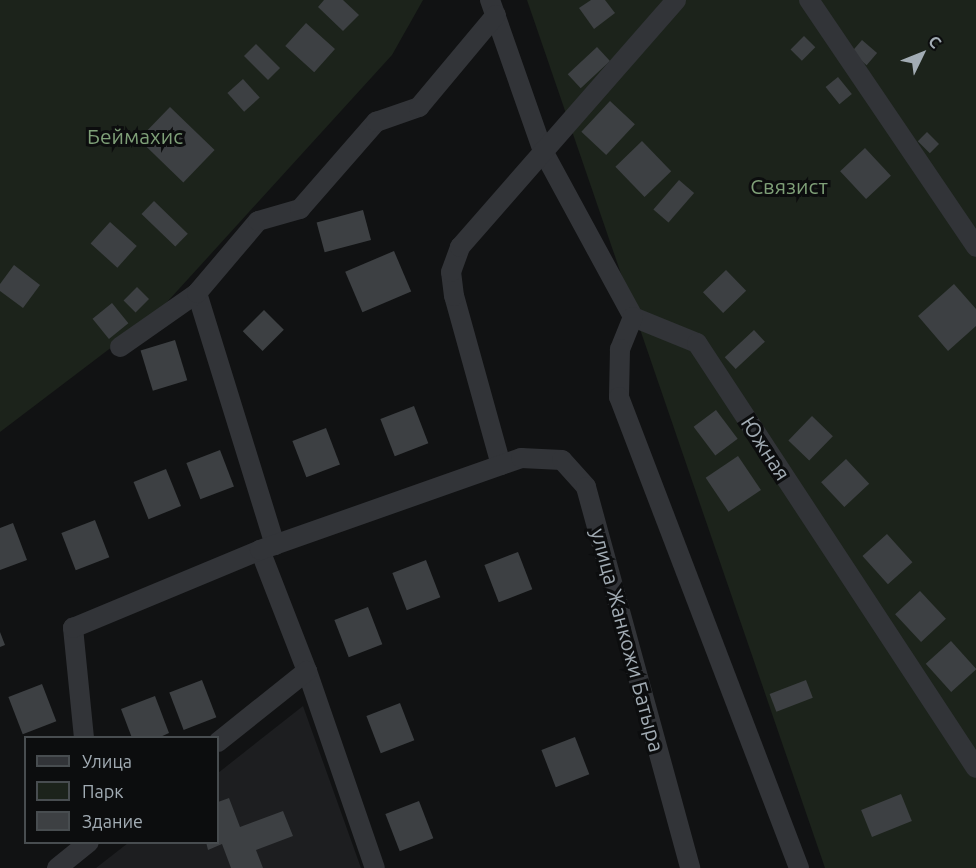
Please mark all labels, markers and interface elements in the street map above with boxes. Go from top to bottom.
north arrow [892,24,952,84]
text: С [925,32,945,52]
park label: Беймахис [87,123,183,149]
park label: Связист [750,173,828,199]
street label: Южная [736,411,796,485]
street label: улица Жанкожи Батыра [586,525,670,755]
legend [24,736,219,844]
text: Улица [82,751,132,771]
text: Парк [82,781,123,801]
text: Здание [82,811,143,831]

